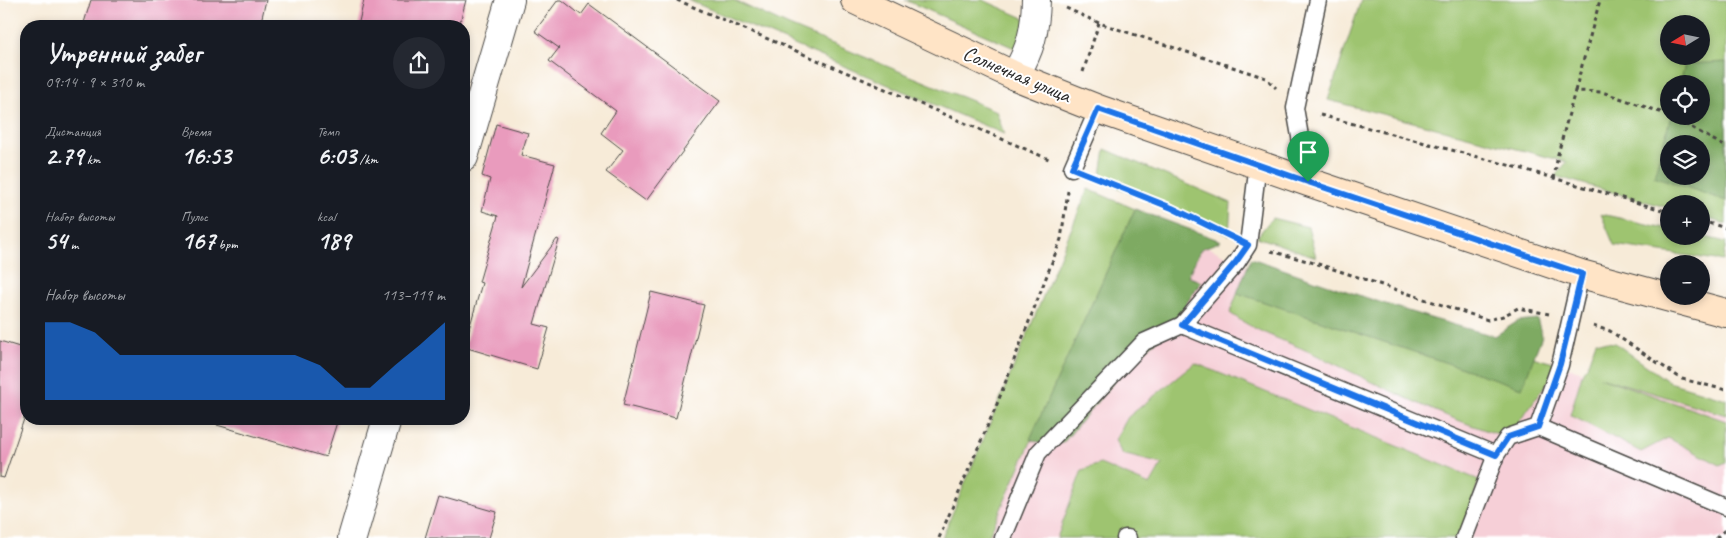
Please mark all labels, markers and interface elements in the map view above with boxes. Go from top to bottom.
north arrow [1660,15,1710,65]
map controls [1660,15,1710,305]
text: Утренний забег [45,35,201,70]
button: share [393,37,445,89]
street label: Солнечная улица [959,40,1076,109]
text: 09:14 · 9 × 310 m [45,72,144,92]
button: locate [1660,75,1710,125]
text: Дистанция [45,123,101,140]
text: Время [181,123,211,140]
text: Темп [317,123,340,140]
pin [1287,131,1329,182]
button: layers [1660,135,1710,185]
icon: arrive [1294,138,1322,166]
text: 2.79 [45,140,83,172]
text: 16:53 [181,140,231,172]
text: 6:03 [317,140,356,172]
text: km [83,151,100,168]
text: /km [356,151,378,168]
button: + [1660,195,1710,245]
text: Набор высоты [45,208,114,225]
text: Пульс [181,208,208,225]
text: kcal [317,208,336,225]
text: 54 [45,225,67,257]
text: 167 [181,225,215,257]
text: 189 [317,225,350,257]
text: m [67,236,78,253]
text: bpm [215,236,238,253]
button: − [1660,255,1710,305]
text: Набор высоты [45,285,124,305]
text: 113–119 m [382,285,445,305]

